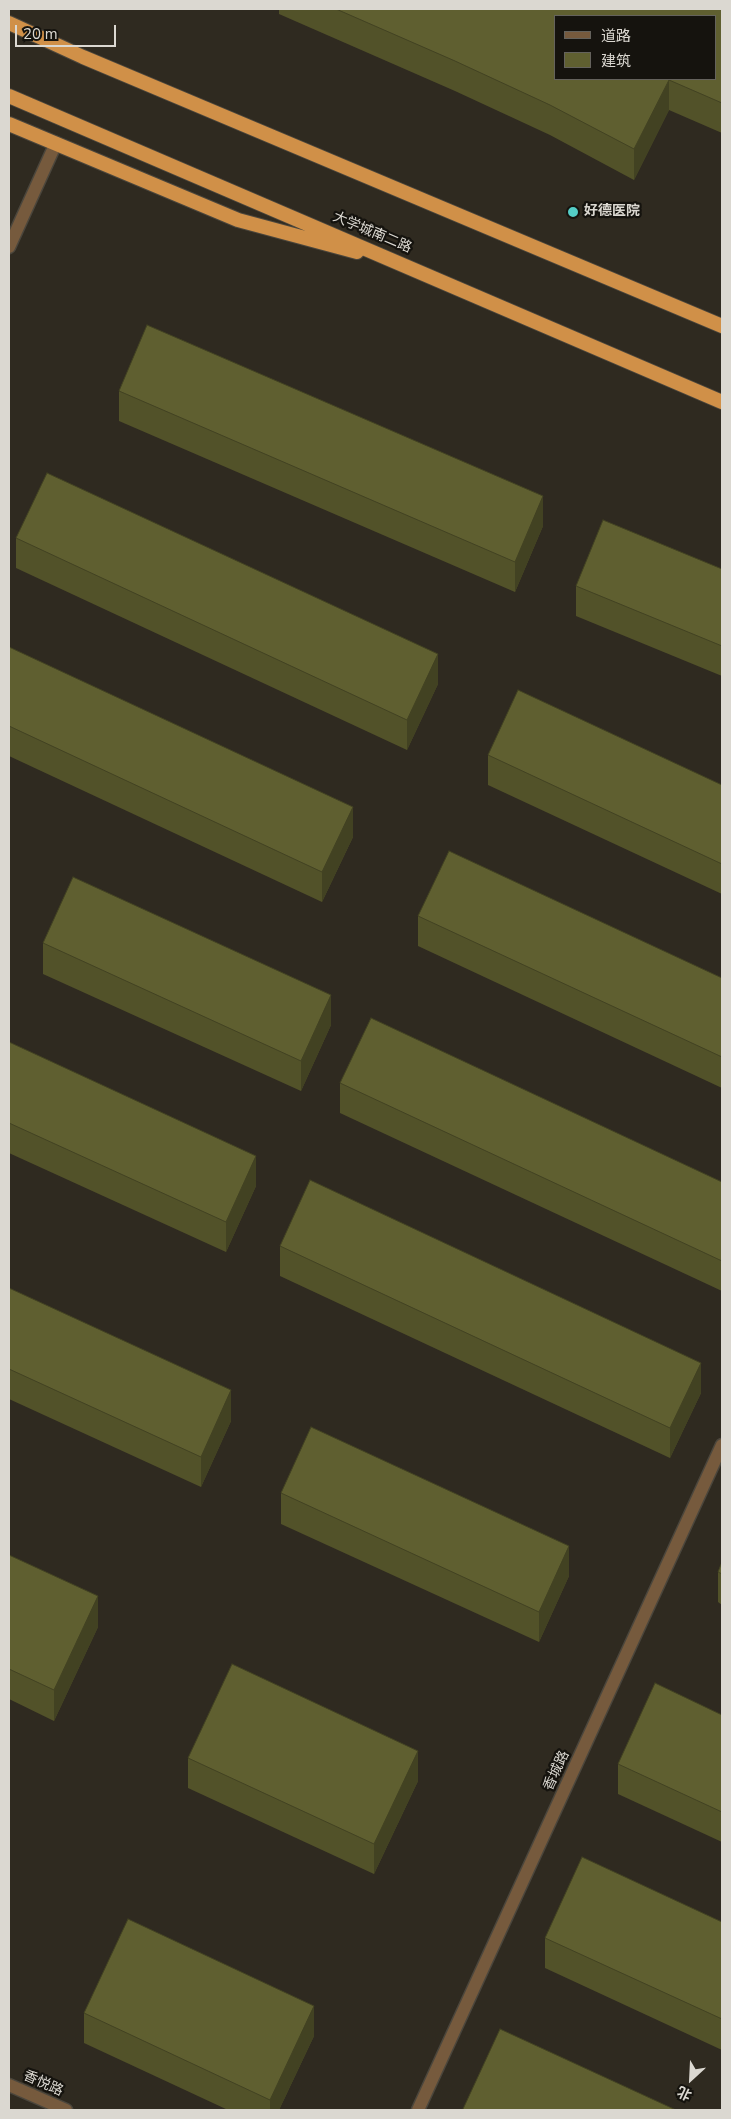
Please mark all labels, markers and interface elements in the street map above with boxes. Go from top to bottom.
scale bar [18,15,119,47]
legend [554,15,716,80]
text: 20 m [23,24,58,44]
text: 道路 [601,26,631,46]
text: 建筑 [601,51,631,71]
place label: 好德医院 [584,204,640,220]
marker: 好德医院 [566,205,580,219]
street label: 大学城南二路 [330,209,414,257]
street label: 香城路 [541,1748,573,1794]
north arrow [666,2054,716,2104]
street label: 香悦路 [20,2068,66,2100]
text: 北 [674,2081,695,2105]

